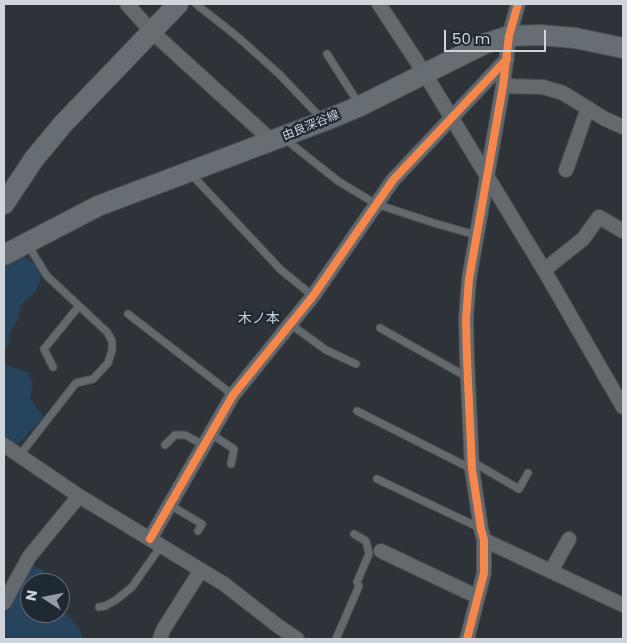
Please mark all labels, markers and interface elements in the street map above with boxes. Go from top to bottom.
scale bar [447,20,550,52]
text: 50 m [452,28,490,49]
street label: 由良深谷線 [280,108,342,144]
district label: 木ノ本 [238,311,280,327]
north arrow [20,573,70,623]
text: N [20,588,42,602]

